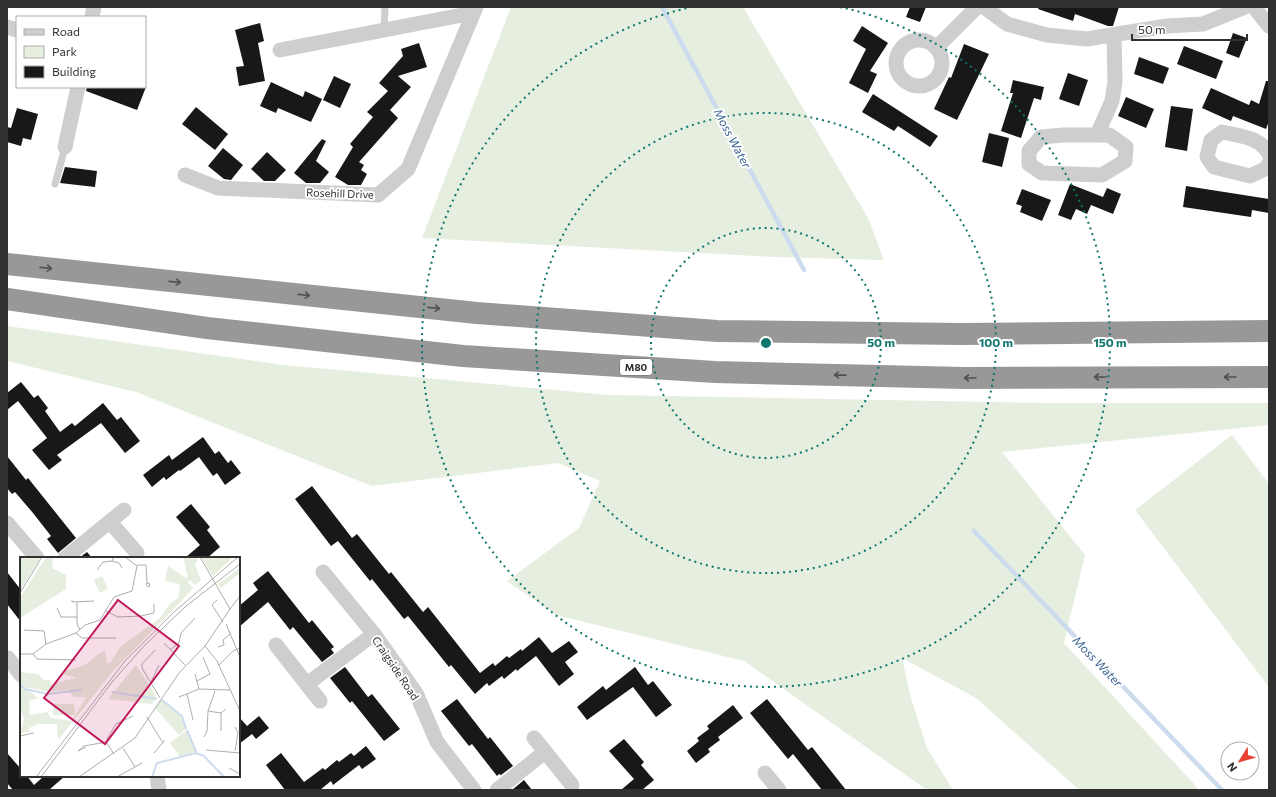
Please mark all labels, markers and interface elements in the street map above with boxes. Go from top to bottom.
legend [16,16,146,88]
scale bar [1132,16,1247,42]
text: 50 m [1138,22,1166,36]
text: Road [52,24,80,38]
text: Park [52,44,78,58]
text: Building [52,64,96,78]
water label: Moss Water [711,106,755,171]
street label: Rosehill Drive [306,185,374,201]
one-way arrow [39,264,52,272]
one-way arrow [168,278,181,286]
one-way arrow [297,292,310,299]
one-way arrow [427,305,440,312]
text: 50 m [867,335,895,349]
text: 100 m [979,335,1013,349]
text: 150 m [1093,335,1127,349]
centre of rings [759,336,773,350]
road number: M80 [620,359,652,375]
one-way arrow [834,371,847,379]
one-way arrow [1094,373,1107,381]
one-way arrow [1224,373,1237,381]
one-way arrow [964,374,977,382]
inset map [20,557,240,777]
water label: Moss Water [1070,633,1127,690]
street label: Craigside Road [370,634,422,702]
north arrow [1220,741,1260,781]
text: N [1224,760,1239,775]

